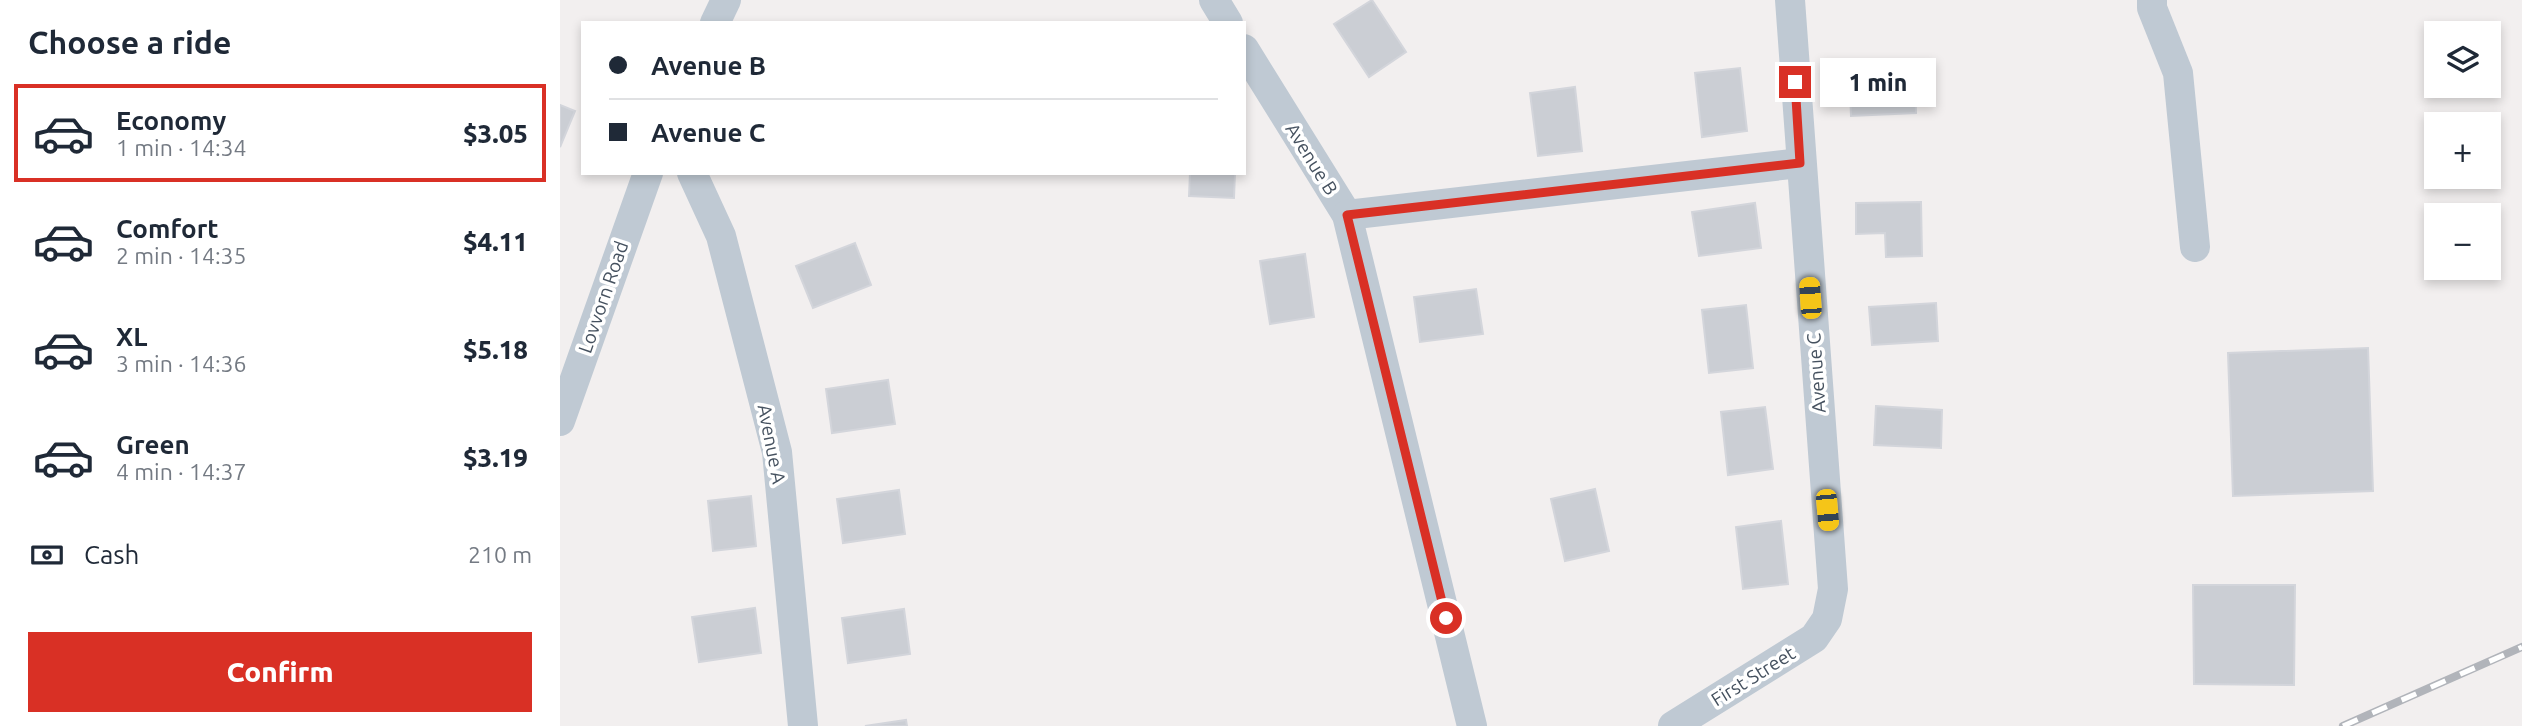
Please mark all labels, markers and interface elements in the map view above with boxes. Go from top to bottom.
map controls [2424,21,2501,280]
button: layers [2424,21,2501,98]
text: Choose a ride [28,24,231,60]
text: Avenue B [651,51,766,80]
callout: 1 min [1820,57,1935,106]
route end [1779,66,1811,98]
text: 1 min [1849,70,1907,95]
icon: car [32,102,95,165]
text: Economy [116,106,226,135]
button: + [2424,112,2501,189]
text: Avenue C [651,118,765,147]
text: $3.05 [463,119,528,148]
street label: Avenue B [1281,119,1343,199]
text: 1 min · 14:34 [116,135,247,160]
button: − [2424,203,2501,280]
icon: car [32,210,95,273]
text: Comfort [116,214,219,243]
text: $4.11 [463,227,528,256]
street label: Lovvorn Road [574,238,632,356]
text: 2 min · 14:35 [116,243,247,268]
car [1799,276,1822,320]
icon: car [32,318,95,381]
text: XL [116,322,147,351]
street label: Avenue C [1802,332,1830,414]
text: $5.18 [463,335,528,364]
text: 3 min · 14:36 [116,351,247,376]
street label: Avenue A [754,402,791,486]
icon: car [32,426,95,489]
text: Green [116,430,190,459]
text: $3.19 [463,443,528,472]
text: 4 min · 14:37 [116,459,247,484]
car [1815,488,1840,532]
icon: cash [28,536,66,574]
text: Cash [84,540,139,569]
text: 210 m [468,542,532,567]
route start [1430,602,1462,634]
button: Confirm [28,632,532,712]
street label: First Street [1707,641,1800,710]

